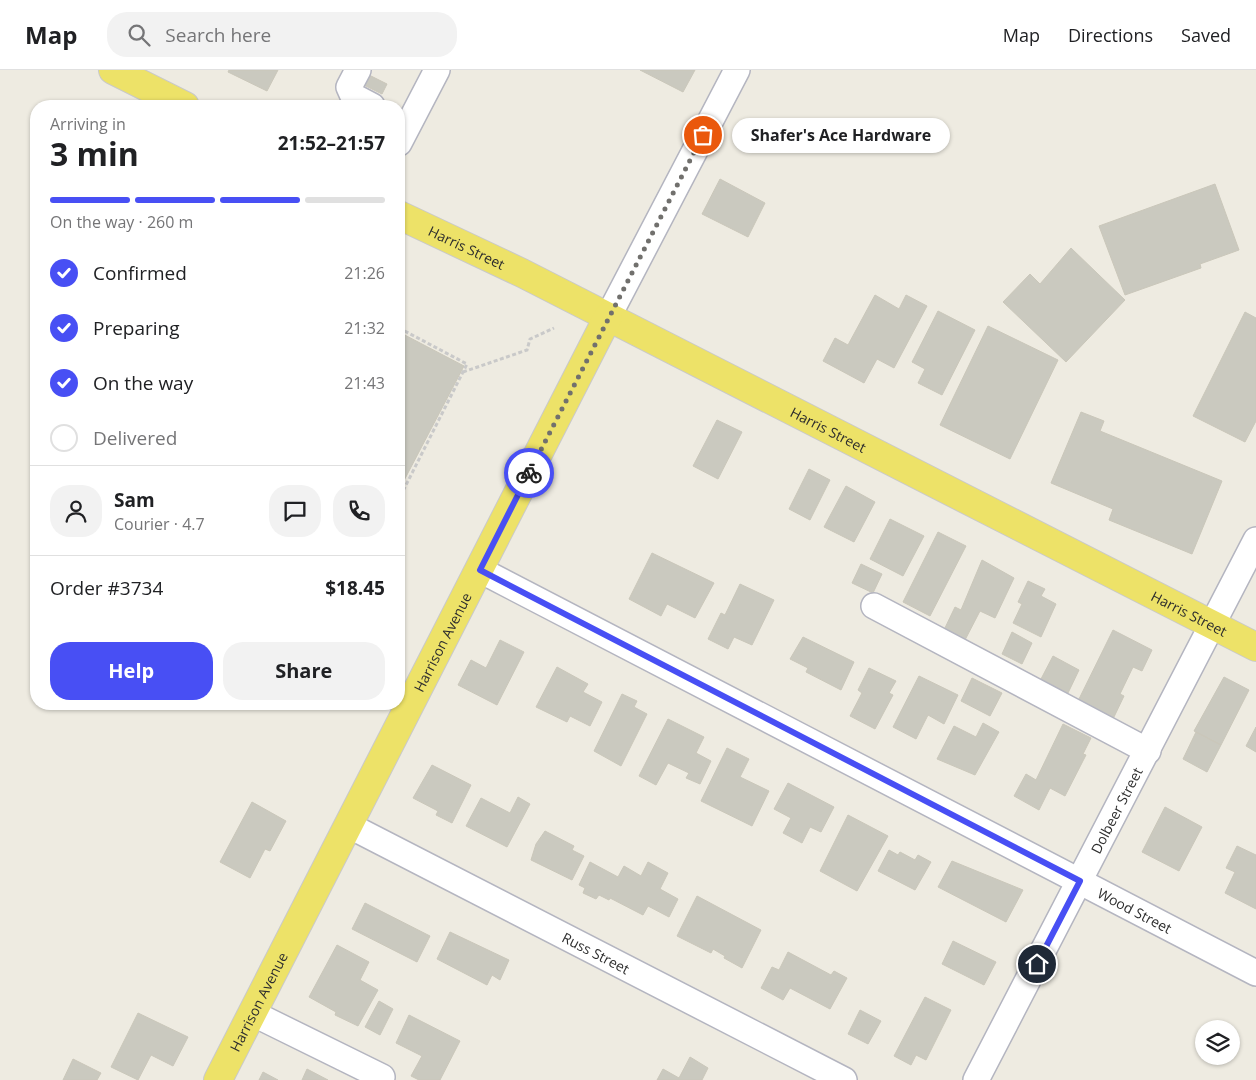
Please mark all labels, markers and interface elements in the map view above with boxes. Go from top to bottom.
search box [107,12,457,57]
text: Map [25,18,77,51]
icon: search [125,21,153,49]
text: Search here [165,22,271,48]
text: Map [1003,23,1040,47]
text: Directions [1068,23,1153,47]
text: Saved [1181,23,1231,47]
text: Arriving in [50,113,126,135]
pin [682,114,724,156]
callout: Shafer's Ace Hardware [733,118,950,152]
icon: bag [689,121,717,149]
text: Shafer's Ace Hardware [751,124,931,146]
text: 21:52–21:57 [278,130,385,156]
text: 3 min [50,132,139,175]
text: On the way · 260 m [50,211,193,233]
street label: Harris Street [425,221,508,273]
icon: check [50,259,78,287]
text: Confirmed [93,260,187,286]
text: 21:26 [344,262,385,284]
icon: check [50,314,78,342]
text: Preparing [93,315,180,341]
text: 21:32 [344,317,385,339]
icon: check [50,369,78,397]
text: On the way [93,370,193,396]
text: 21:43 [344,372,385,394]
street label: Harris Street [787,402,870,456]
text: Delivered [93,425,177,451]
courier [504,448,554,498]
icon: bike [515,459,543,487]
button: person [50,485,102,537]
button: chat [269,485,321,537]
button: phone [333,485,385,537]
text: Sam [114,487,155,513]
text: Courier · 4.7 [114,513,205,535]
text: Order #3734 [50,575,163,601]
text: $18.45 [325,575,385,601]
street label: Harris Street [1148,586,1230,640]
street label: Harrison Avenue [409,589,475,695]
button: Help [50,642,213,700]
button: Share [223,642,385,700]
street label: Dolbeer Street [1086,764,1146,857]
street label: Wood Street [1095,883,1175,937]
street label: Russ Street [559,927,633,978]
pin [1016,943,1058,985]
street label: Harrison Avenue [225,949,291,1055]
icon: home [1023,950,1051,978]
map controls [1195,1020,1240,1065]
button: layers [1195,1020,1240,1065]

